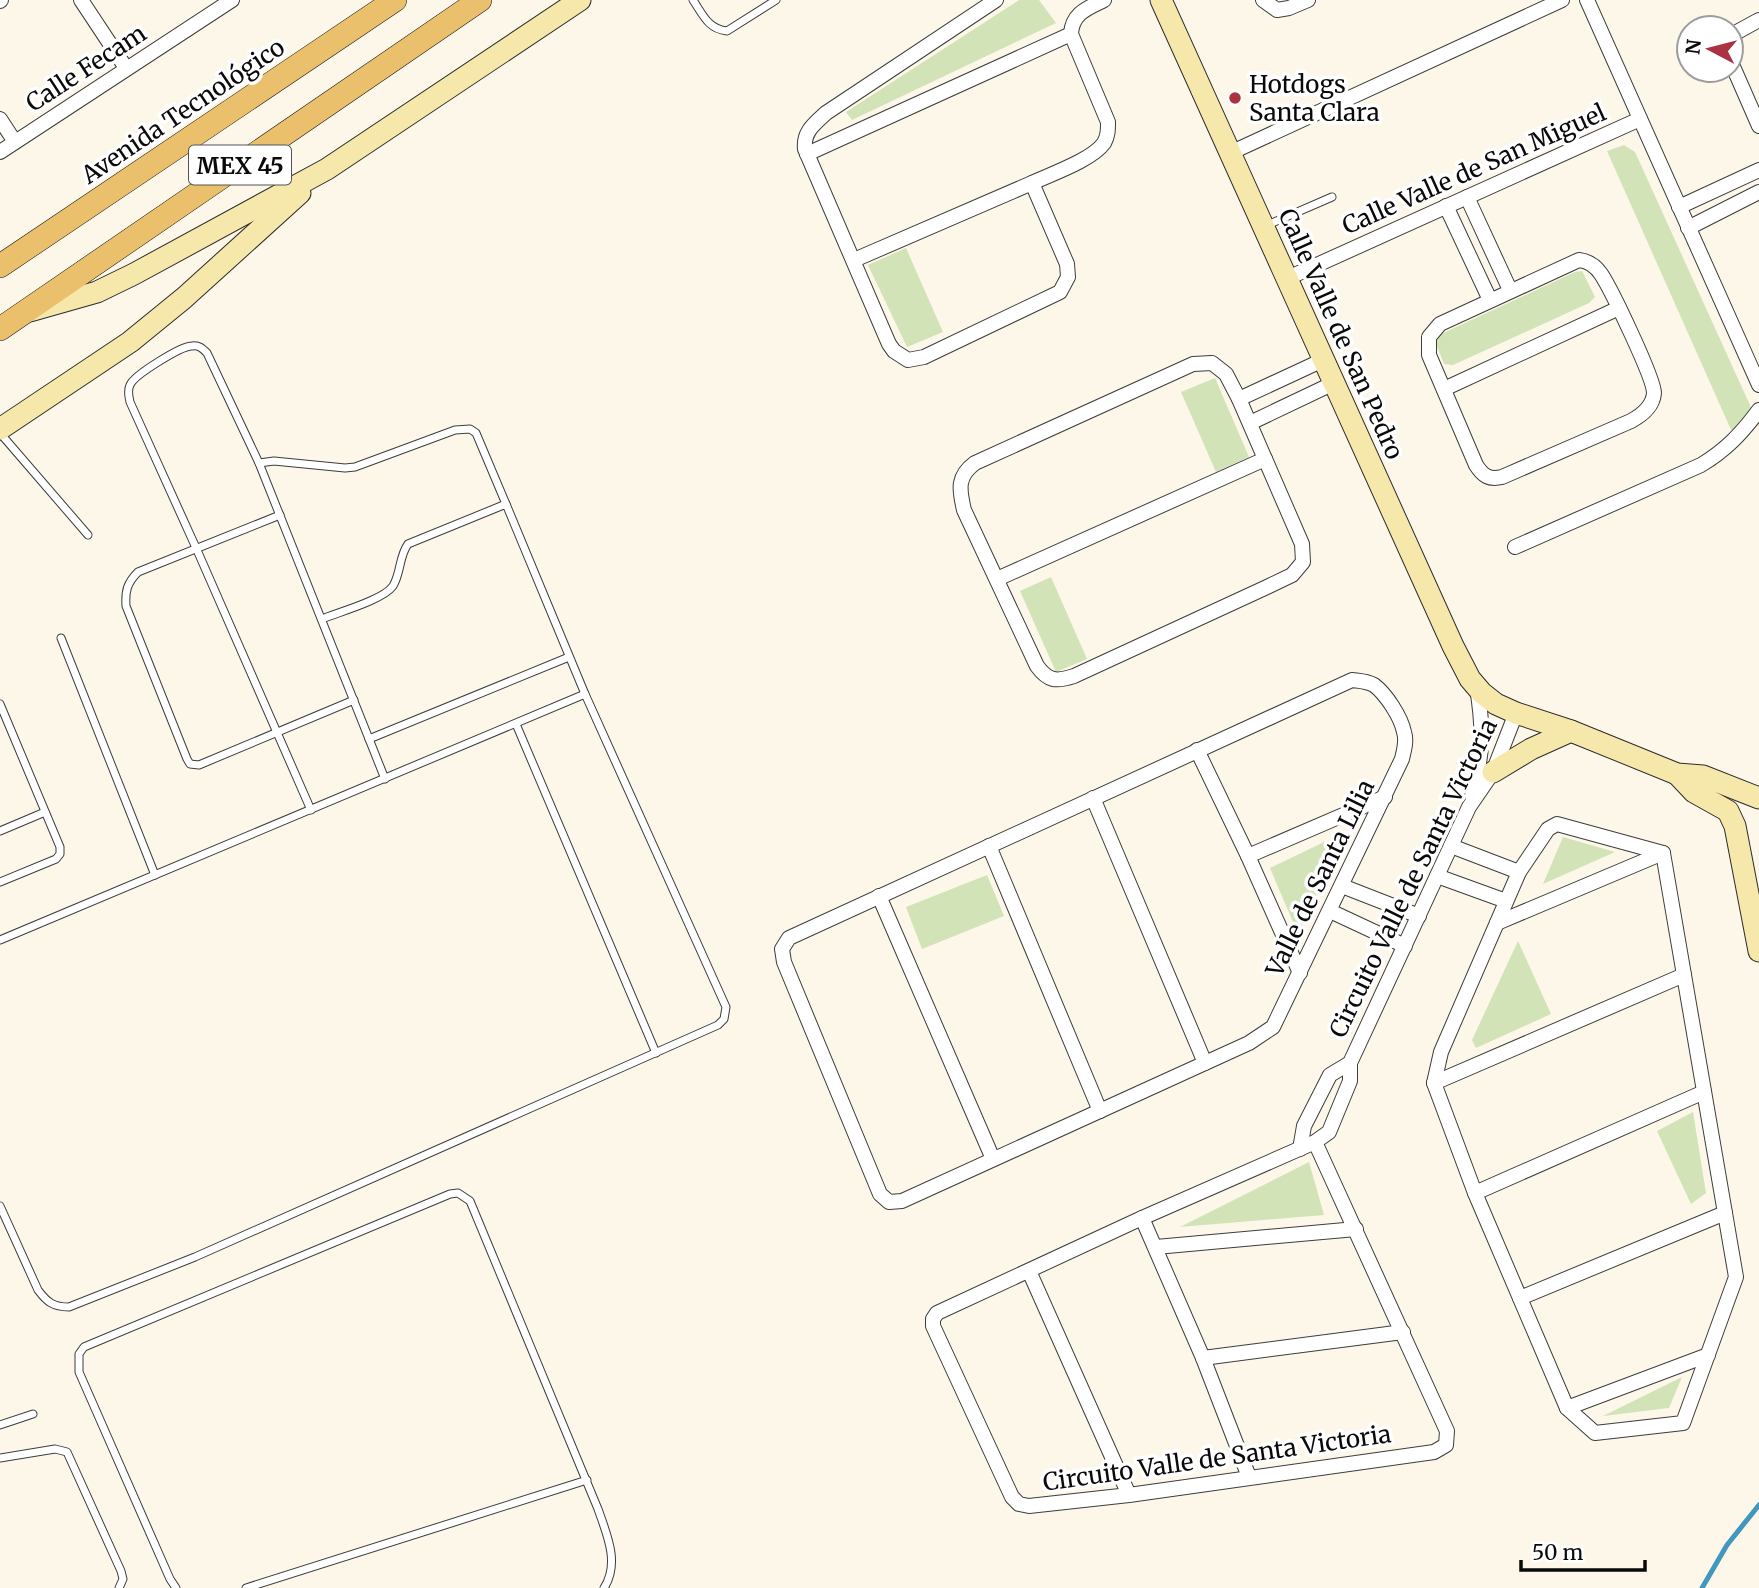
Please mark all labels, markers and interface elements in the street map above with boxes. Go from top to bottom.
north arrow [1675,14,1745,84]
street label: Calle Fecam [20,18,152,118]
street label: Avenida Tecnológico [75,31,291,191]
text: N [1680,38,1706,56]
place label: Hotdogs Santa Clara [1249,69,1380,128]
marker: Hotdogs Santa Clara [1227,90,1243,106]
street label: Calle Valle de San Miguel [1337,97,1611,241]
road number: MEX 45 [189,146,291,184]
street label: Calle Valle de San Pedro [1272,204,1410,464]
street label: Circuito Valle de Santa Victoria [1322,713,1504,1043]
street label: Valle de Santa Lilia [1258,774,1381,982]
street label: Circuito Valle de Santa Victoria [1041,1418,1393,1498]
scale bar [1521,1528,1645,1572]
text: 50 m [1532,1539,1583,1566]

